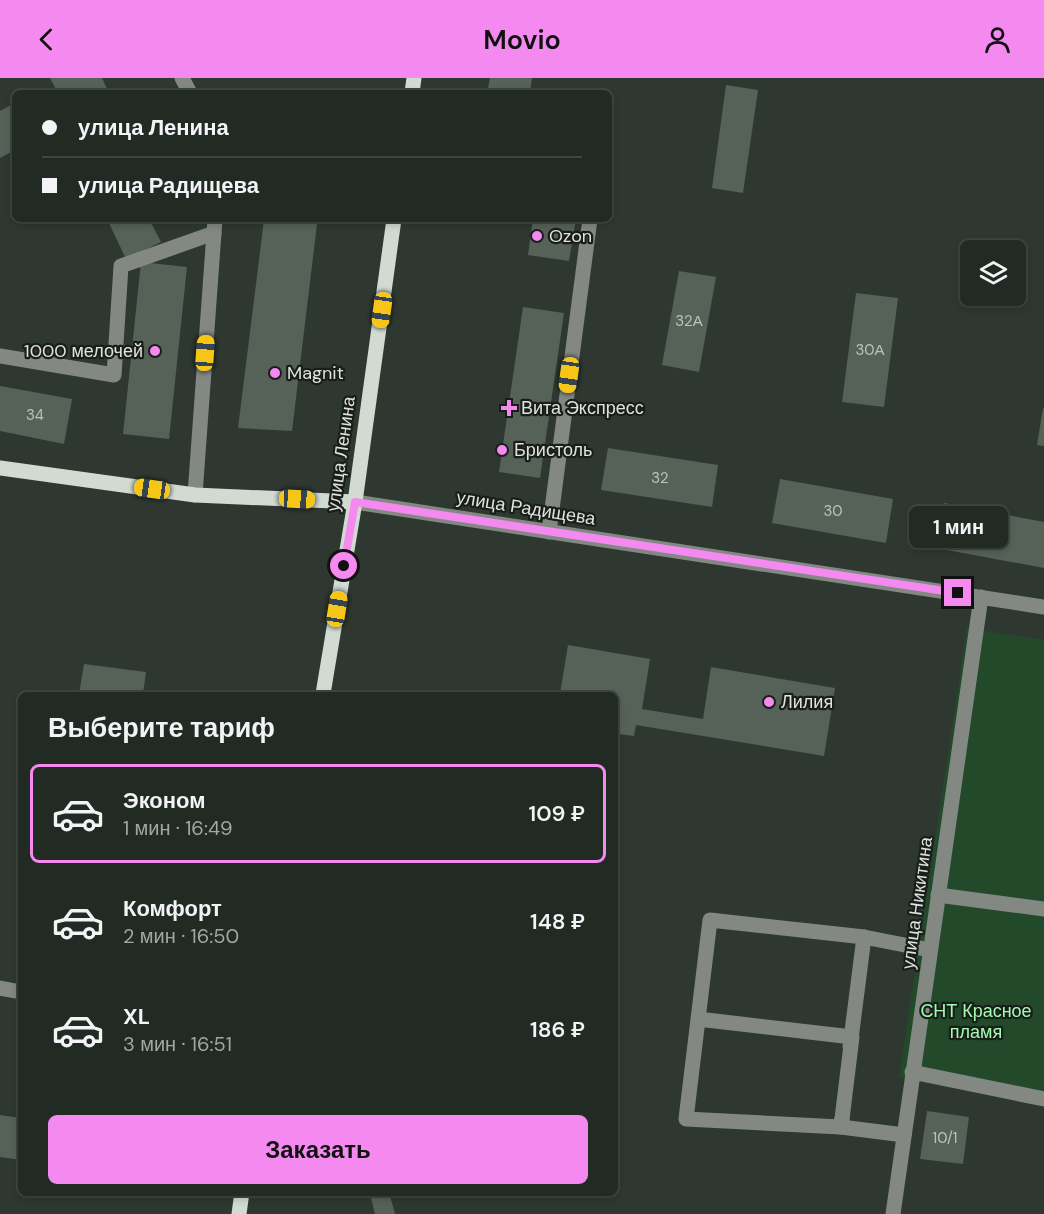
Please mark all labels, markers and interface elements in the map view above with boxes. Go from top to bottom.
text: Movio [483,22,561,57]
icon: back [30,23,63,56]
icon: person [981,23,1014,56]
text: улица Ленина [78,113,229,142]
text: улица Радищева [78,171,259,200]
place label: Ozon [549,224,592,248]
marker: Ozon [530,229,544,243]
map controls [960,240,1026,306]
button: layers [960,240,1026,306]
car [371,291,393,329]
house number: 32А [675,311,703,331]
car [195,334,215,372]
place label: 1000 мелочей [24,339,143,363]
house number: 30А [855,340,885,360]
marker: 1000 мелочей [148,344,162,358]
car [558,356,580,394]
place label: Magnit [287,361,344,385]
marker: Magnit [268,366,282,380]
street label: улица Ленина [321,394,361,513]
place label: Вита Экспресс [521,396,644,420]
marker: Вита Экспресс [502,401,516,415]
house number: 34 [26,405,44,425]
place label: Бристоль [514,438,592,462]
marker: Бристоль [495,443,509,457]
house number: 32 [651,468,669,488]
car [133,478,171,500]
street label: улица Радищева [455,485,598,531]
car [279,489,315,509]
house number: 30 [823,501,843,521]
callout: 1 мин [908,506,1008,548]
text: 1 мин [933,514,984,540]
route start [330,552,357,579]
route end [944,579,971,606]
car [325,590,349,628]
place label: Лилия [781,690,833,714]
marker: Лилия [762,695,776,709]
text: Выберите тариф [48,710,275,745]
text: Эконом [123,786,206,815]
icon: car [51,787,105,841]
text: 109 ₽ [529,799,585,828]
text: 1 мин · 16:49 [123,815,233,841]
street label: улица Никитина [896,834,938,971]
text: Комфорт [123,894,222,923]
icon: car [51,895,105,949]
text: 148 ₽ [530,907,585,936]
text: 2 мин · 16:50 [123,923,239,949]
park label: СНТ Красное пламя [920,999,1032,1044]
text: XL [123,1002,150,1031]
icon: car [51,1003,105,1057]
text: 186 ₽ [530,1015,585,1044]
text: 3 мин · 16:51 [123,1031,232,1057]
button: Заказать [48,1115,588,1184]
house number: 10/1 [933,1128,957,1148]

